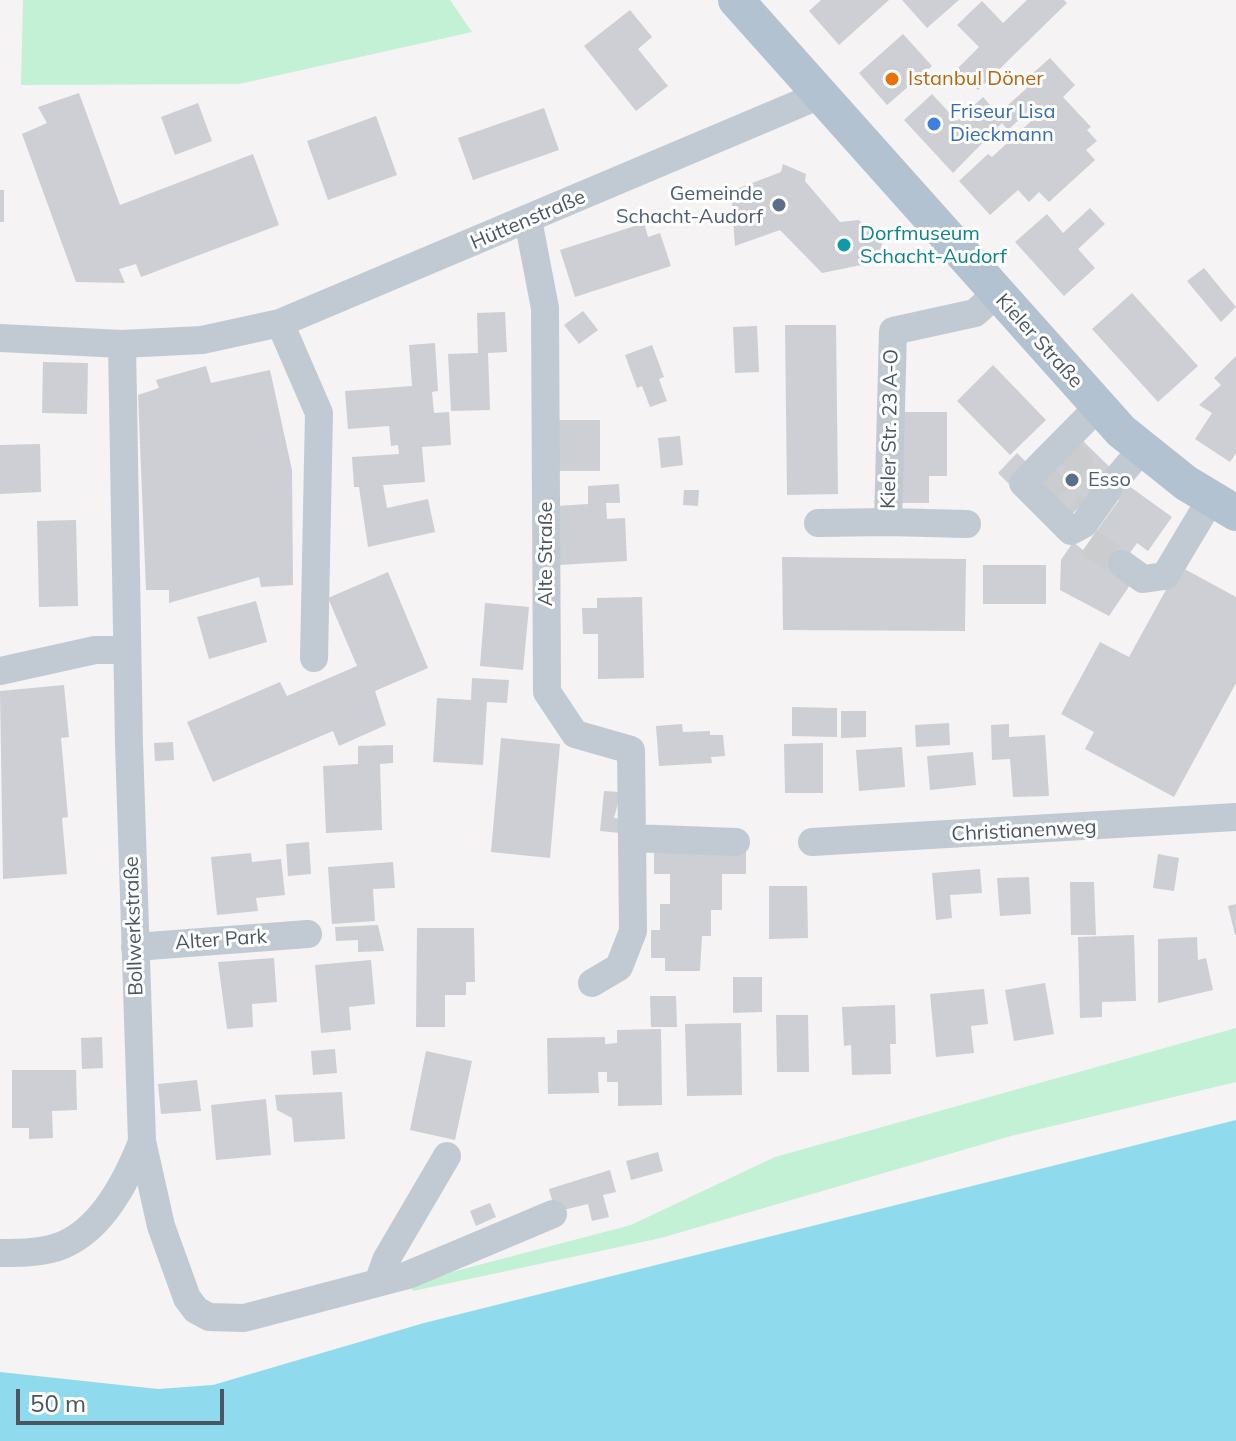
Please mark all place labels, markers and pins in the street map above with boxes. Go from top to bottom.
place label: Istanbul Döner [908,67,1043,91]
marker: Istanbul Döner [883,70,901,88]
place label: Friseur Lisa Dieckmann [950,100,1055,147]
marker: Friseur Lisa Dieckmann [925,115,943,133]
place label: Gemeinde Schacht-Audorf [616,182,763,229]
marker: Gemeinde Schacht-Audorf [770,196,788,214]
place label: Dorfmuseum Schacht-Audorf [860,222,1007,269]
marker: Dorfmuseum Schacht-Audorf [835,236,853,254]
place label: Esso [1088,468,1131,492]
marker: Esso [1063,471,1081,489]

